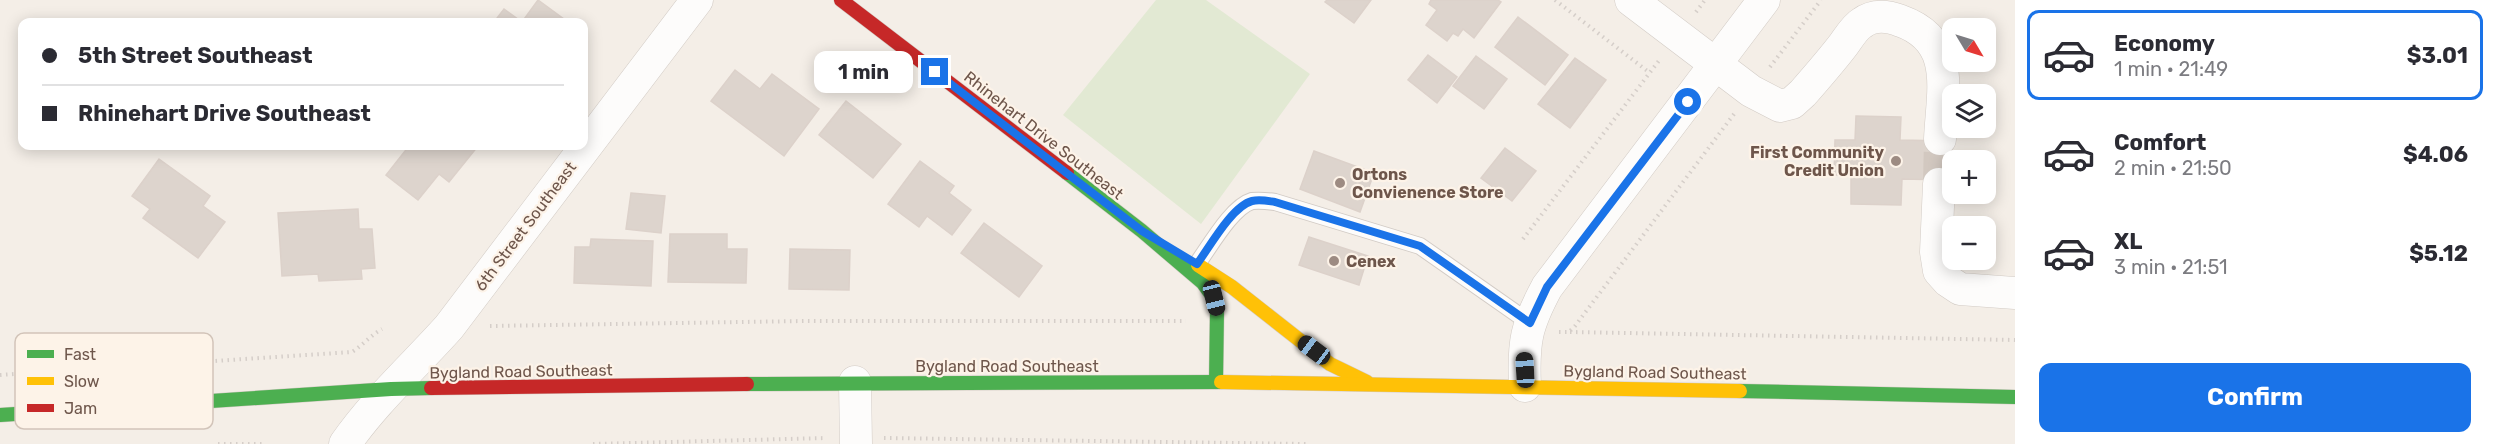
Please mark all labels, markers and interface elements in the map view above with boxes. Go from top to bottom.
north arrow [1942,18,1996,72]
map controls [1942,18,1996,270]
icon: car [2042,28,2096,82]
text: Economy [2114,30,2215,57]
text: 5th Street Southeast [78,42,312,69]
text: $3.01 [2407,42,2468,69]
callout: 1 min [815,51,914,93]
text: 1 min · 21:49 [2114,57,2228,81]
route end [921,58,948,85]
text: 1 min [838,60,889,84]
street label: Rhinehart Drive Southeast [960,67,1127,204]
button: layers [1942,84,1996,138]
route start [1674,88,1701,115]
text: Rhinehart Drive Southeast [78,100,371,127]
icon: car [2042,127,2096,181]
text: Comfort [2114,129,2206,156]
text: $4.06 [2403,141,2468,168]
place label: First Community Credit Union [1750,143,1884,180]
button: + [1942,150,1996,204]
marker: First Community Credit Union [1889,154,1903,168]
text: 2 min · 21:50 [2114,156,2232,180]
street label: 6th Street Southeast [471,158,580,295]
place label: Ortons Convienence Store [1352,165,1504,202]
marker: Ortons Convienence Store [1333,176,1347,190]
button: − [1942,216,1996,270]
icon: car [2042,226,2096,280]
text: XL [2114,228,2142,255]
text: $5.12 [2409,240,2468,267]
place label: Cenex [1346,252,1396,271]
marker: Cenex [1327,254,1341,268]
text: 3 min · 21:51 [2114,255,2228,279]
car [1201,278,1227,318]
car [1294,332,1334,368]
legend [15,333,213,429]
text: Fast [64,345,96,364]
car [1515,352,1535,388]
street label: Bygland Road Southeast [915,357,1099,376]
street label: Bygland Road Southeast [429,360,613,383]
street label: Bygland Road Southeast [1563,361,1747,384]
button: Confirm [2039,363,2471,432]
text: Slow [64,372,100,391]
text: Jam [64,399,97,418]

